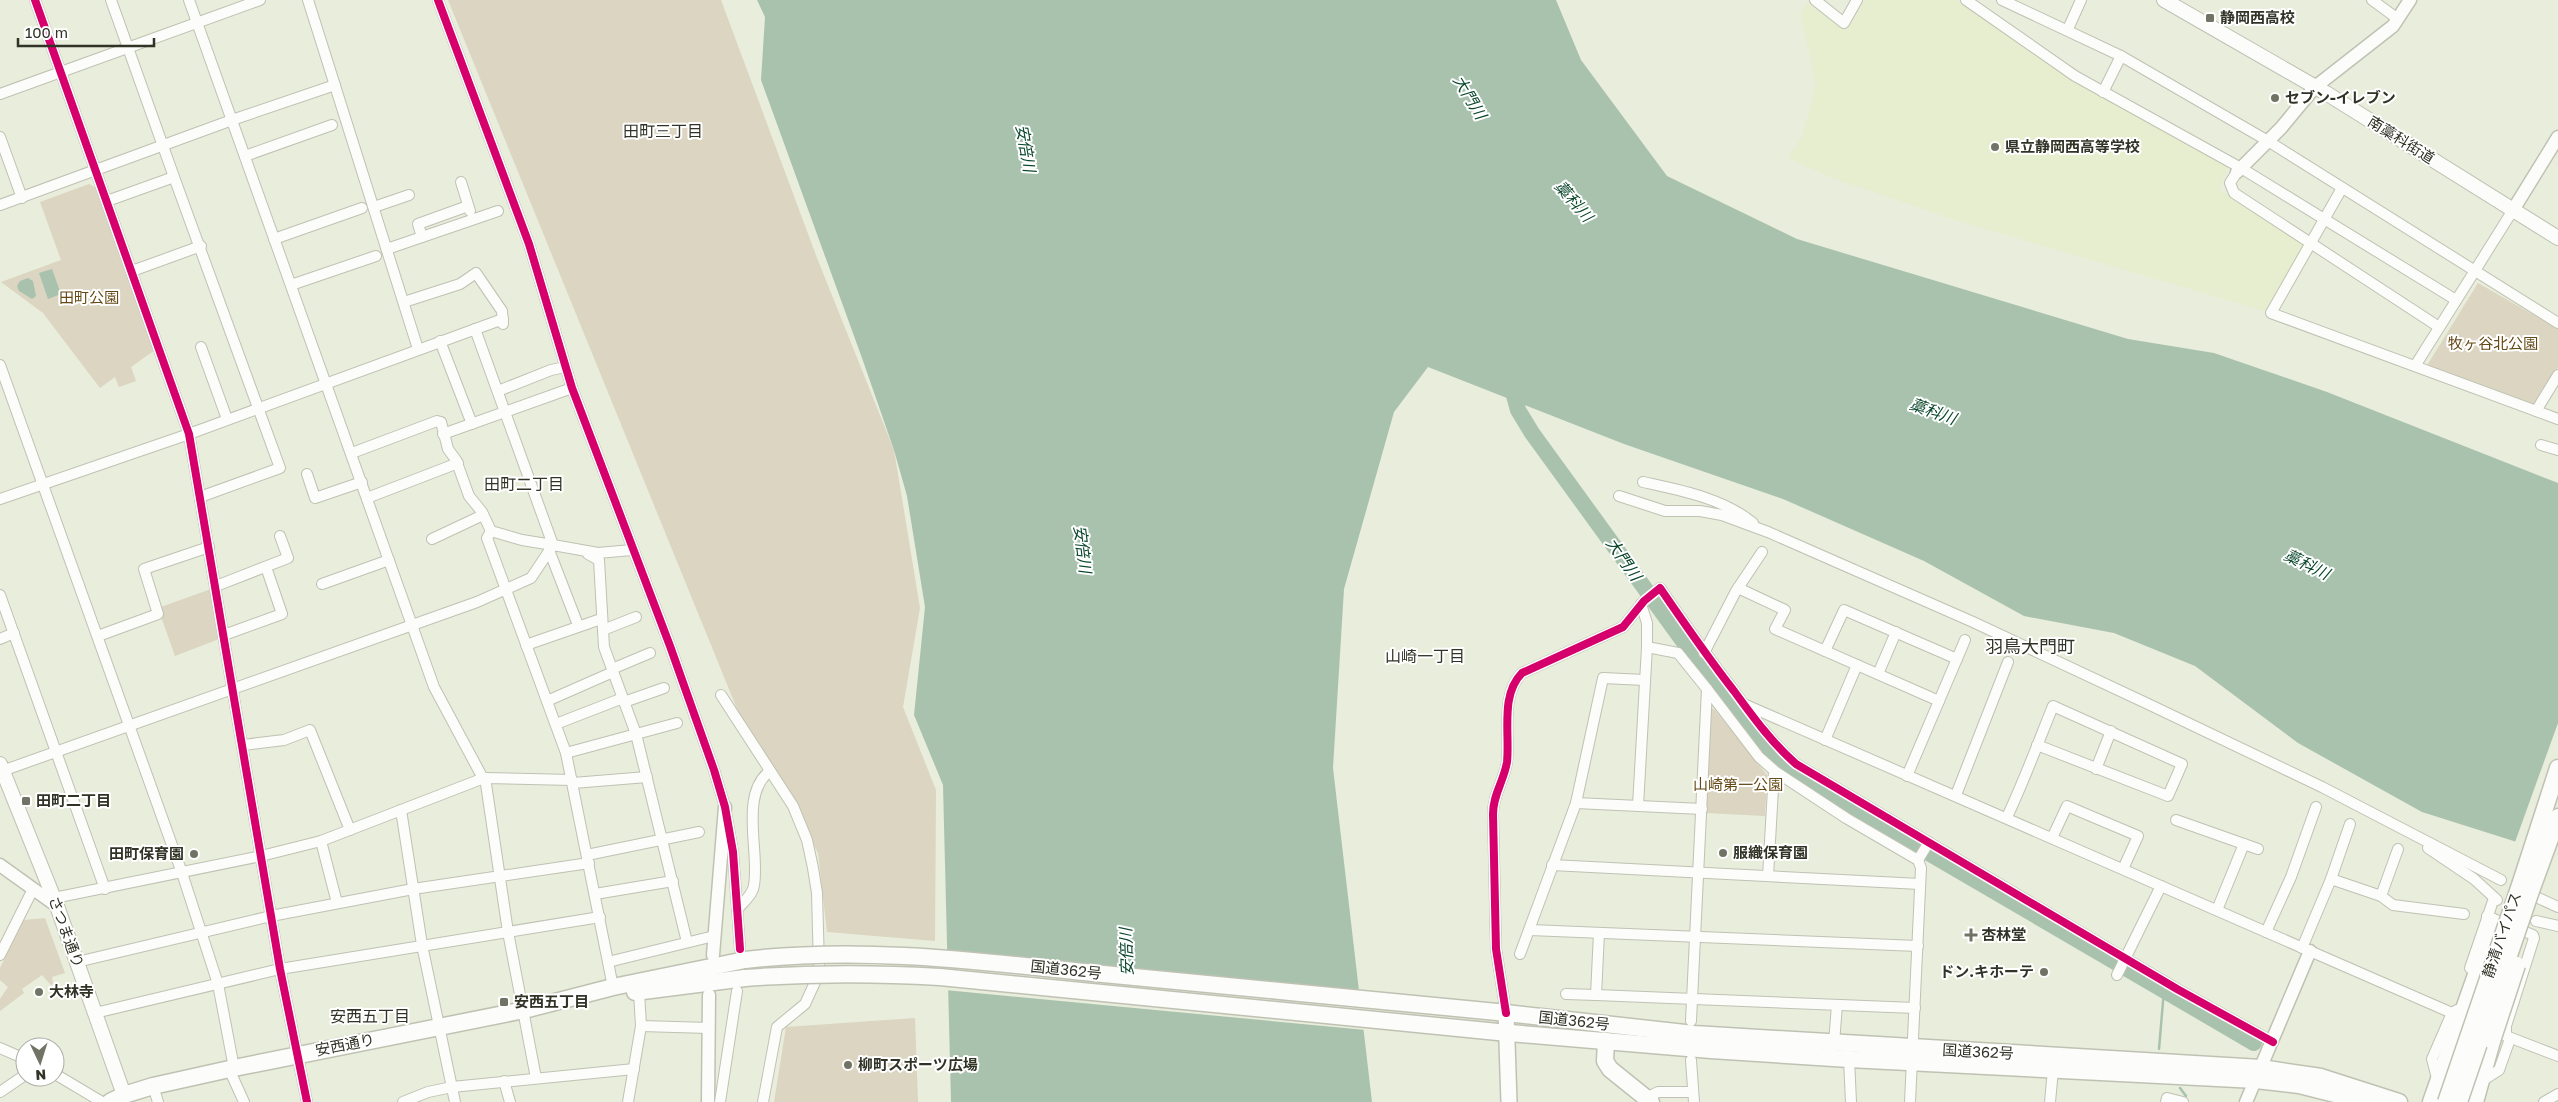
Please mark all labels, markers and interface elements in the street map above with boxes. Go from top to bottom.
place label: 静岡西高校 [2220,8,2295,26]
marker: 静岡西高校 [2204,12,2216,24]
scale bar [18,15,154,47]
text: 100 m [25,23,68,41]
water label: 大門川 [1449,71,1492,124]
place label: セブン-イレブン [2285,88,2396,106]
marker: セブン-イレブン [2269,92,2281,104]
street label: 南藁科街道 [2365,112,2438,167]
district label: 田町三丁目 [623,121,703,141]
water label: 安倍川 [1012,123,1040,175]
place label: 県立静岡西高等学校 [2005,137,2140,155]
marker: 県立静岡西高等学校 [1989,141,2001,153]
water label: 藁科川 [1551,176,1599,227]
park label: 田町公園 [59,288,119,306]
park label: 牧ヶ谷北公園 [2448,334,2538,352]
water label: 藁科川 [1907,393,1961,429]
district label: 田町二丁目 [484,474,564,494]
water label: 安倍川 [1070,524,1096,576]
water label: 大門川 [1602,534,1647,586]
water label: 藁科川 [2281,544,2335,584]
district label: 羽鳥大門町 [1985,635,2075,657]
district label: 山崎一丁目 [1385,646,1465,666]
park label: 山崎第一公園 [1693,775,1783,793]
place label: 田町二丁目 [36,791,111,809]
marker: 田町二丁目 [20,795,32,807]
place label: 服織保育園 [1733,843,1808,861]
place label: 田町保育園 [109,844,184,862]
marker: 服織保育園 [1717,847,1729,859]
marker: 田町保育園 [188,848,200,860]
street label: 静清バイパス [2478,889,2524,980]
street label: さつま通り [46,893,88,970]
place label: 杏林堂 [1981,925,2026,943]
water label: 安倍川 [1115,926,1137,976]
marker: 杏林堂 [1965,929,1977,941]
street label: 国道362号 [1030,956,1103,982]
place label: ドン.キホーテ [1939,962,2034,980]
marker: ドン.キホーテ [2038,966,2050,978]
place label: 大林寺 [49,982,94,1000]
marker: 大林寺 [33,986,45,998]
place label: 安西五丁目 [514,992,589,1010]
marker: 安西五丁目 [498,996,510,1008]
district label: 安西五丁目 [330,1006,410,1026]
street label: 国道362号 [1538,1007,1611,1033]
street label: 安西通り [314,1029,376,1059]
north arrow [15,1037,65,1087]
street label: 国道362号 [1942,1040,2014,1062]
place label: 柳町スポーツ広場 [858,1055,978,1073]
marker: 柳町スポーツ広場 [842,1059,854,1071]
text: N [35,1067,47,1084]

